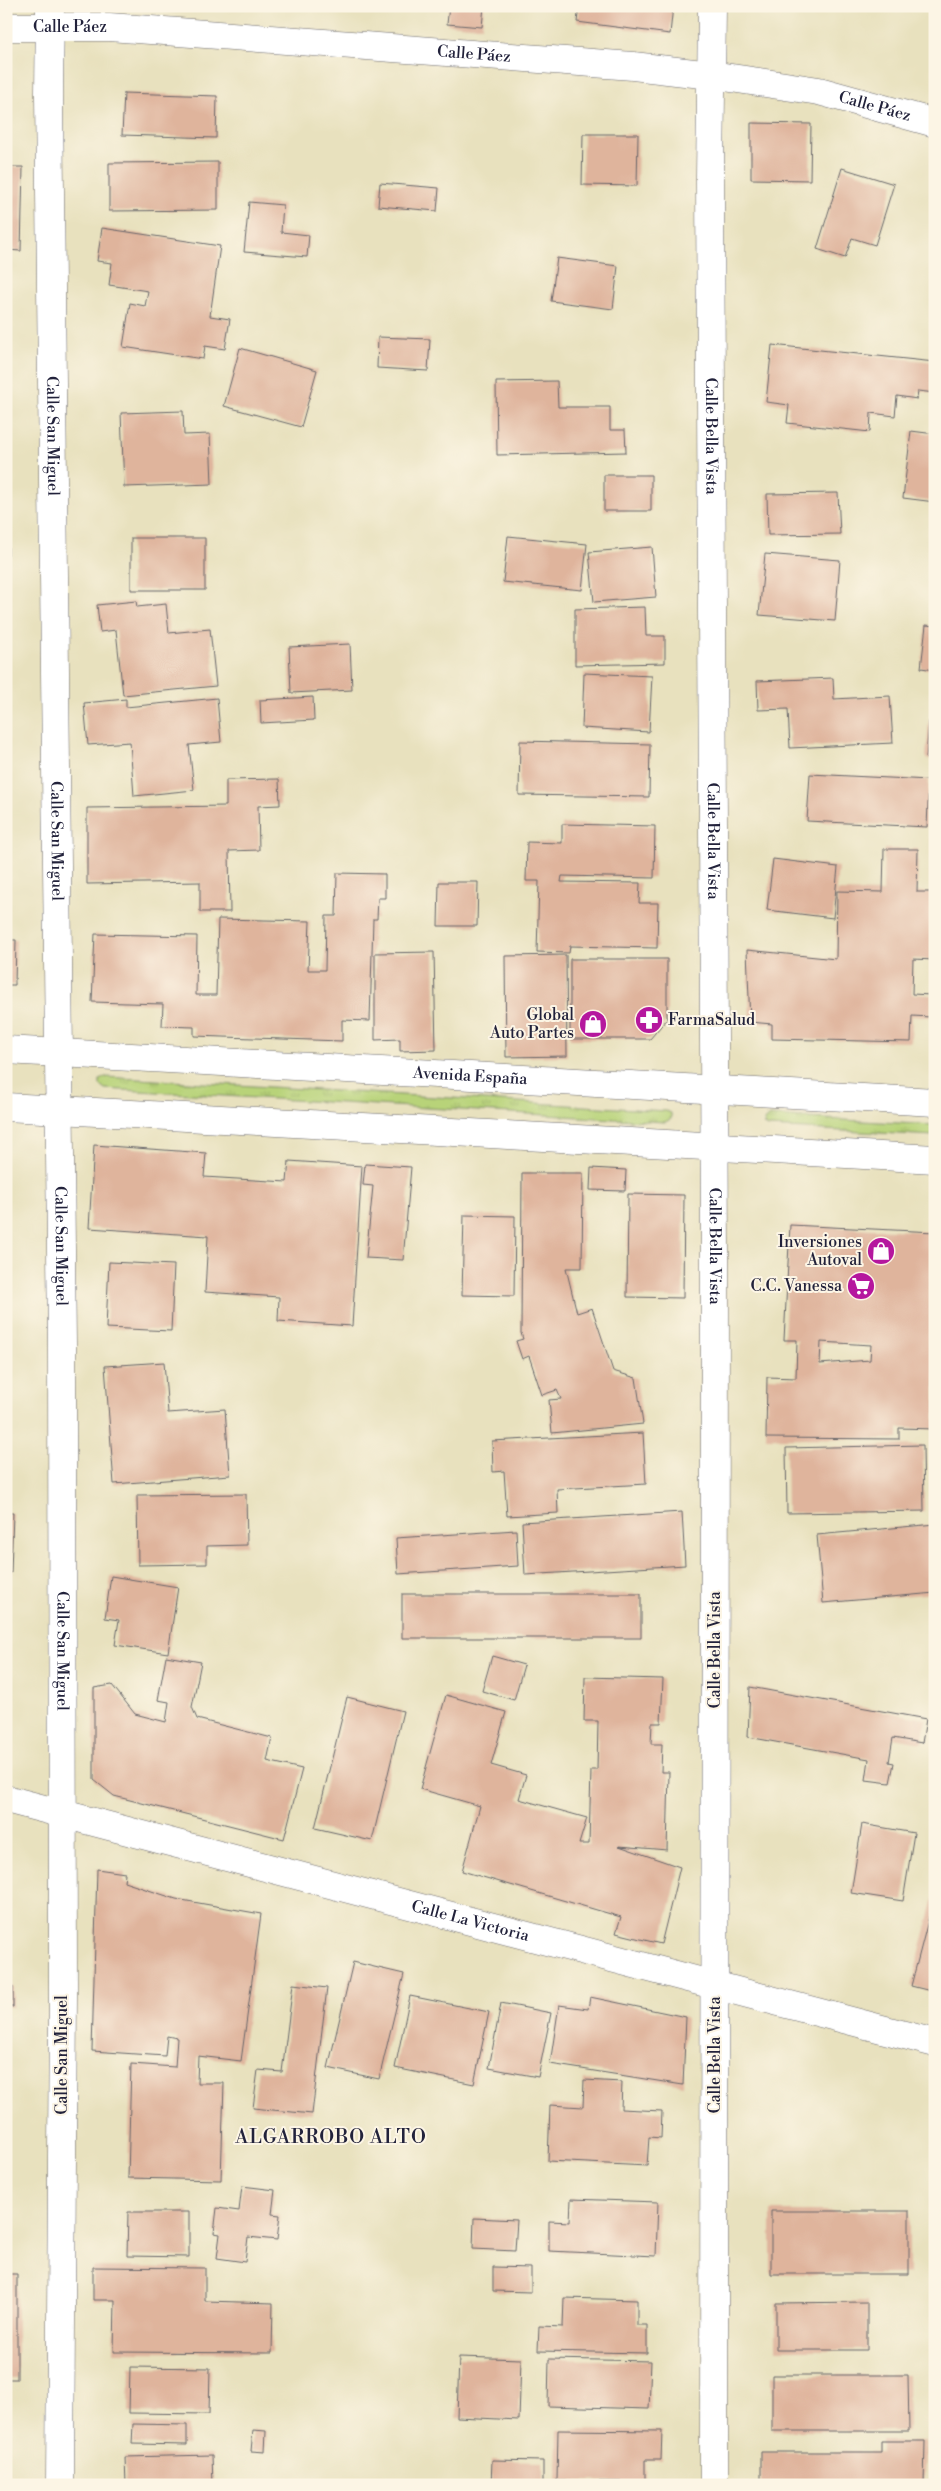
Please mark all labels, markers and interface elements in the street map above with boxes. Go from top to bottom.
street label: Calle Páez [33,17,107,37]
street label: Calle Páez [436,41,512,67]
street label: Calle Páez [836,87,913,126]
street label: Calle San Miguel [42,376,63,496]
street label: Calle Bella Vista [701,377,721,496]
street label: Calle San Miguel [46,781,67,901]
street label: Calle Bella Vista [703,782,723,901]
place label: Global Auto Partes [489,1005,574,1043]
pharmacy icon: FarmaSalud [634,1005,664,1035]
shop icon: Global Auto Partes [578,1009,608,1039]
place label: FarmaSalud [668,1010,755,1030]
street label: Avenida España [412,1063,529,1089]
street label: Calle San Miguel [50,1186,72,1306]
street label: Calle Bella Vista [705,1187,725,1305]
place label: Inversiones Autoval [778,1232,862,1270]
shop icon: Inversiones Autoval [866,1236,896,1266]
supermarket icon: C.C. Vanessa [846,1271,876,1301]
place label: C.C. Vanessa [750,1276,843,1296]
street label: Calle San Miguel [52,1591,73,1711]
street label: Calle Bella Vista [705,1591,725,1709]
street label: Calle La Victoria [409,1896,532,1946]
street label: Calle San Miguel [52,1995,72,2115]
street label: Calle Bella Vista [705,1996,725,2114]
district label: ALGARROBO ALTO [234,2125,427,2149]

